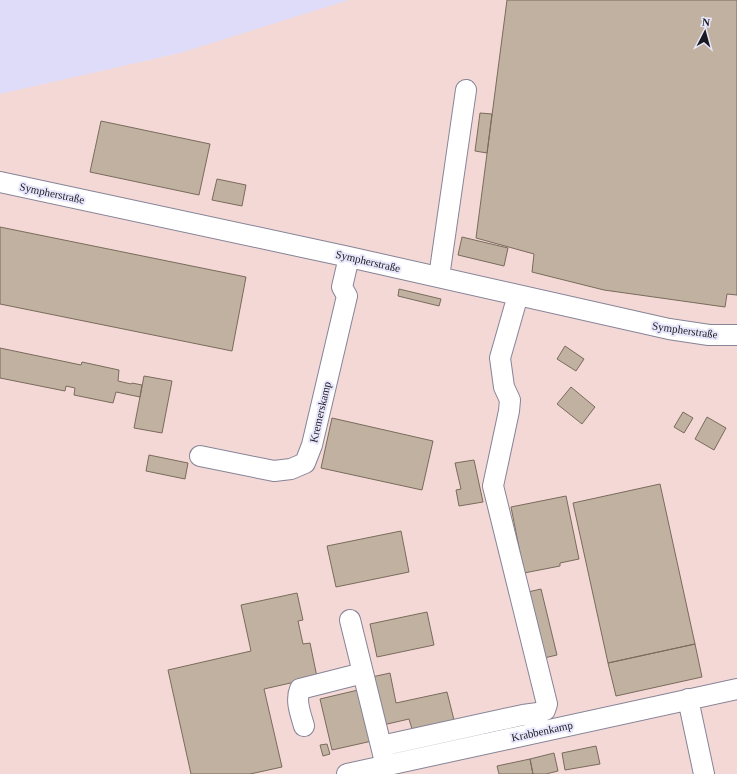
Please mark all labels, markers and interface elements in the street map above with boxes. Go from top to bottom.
north arrow [685,12,725,52]
text: N [701,16,711,28]
street label: Sympherstraße [18,180,86,206]
street label: Sympherstraße [335,248,402,274]
street label: Sympherstraße [651,319,719,341]
street label: Kremerskamp [307,380,333,444]
street label: Krabbenkamp [510,719,574,743]

